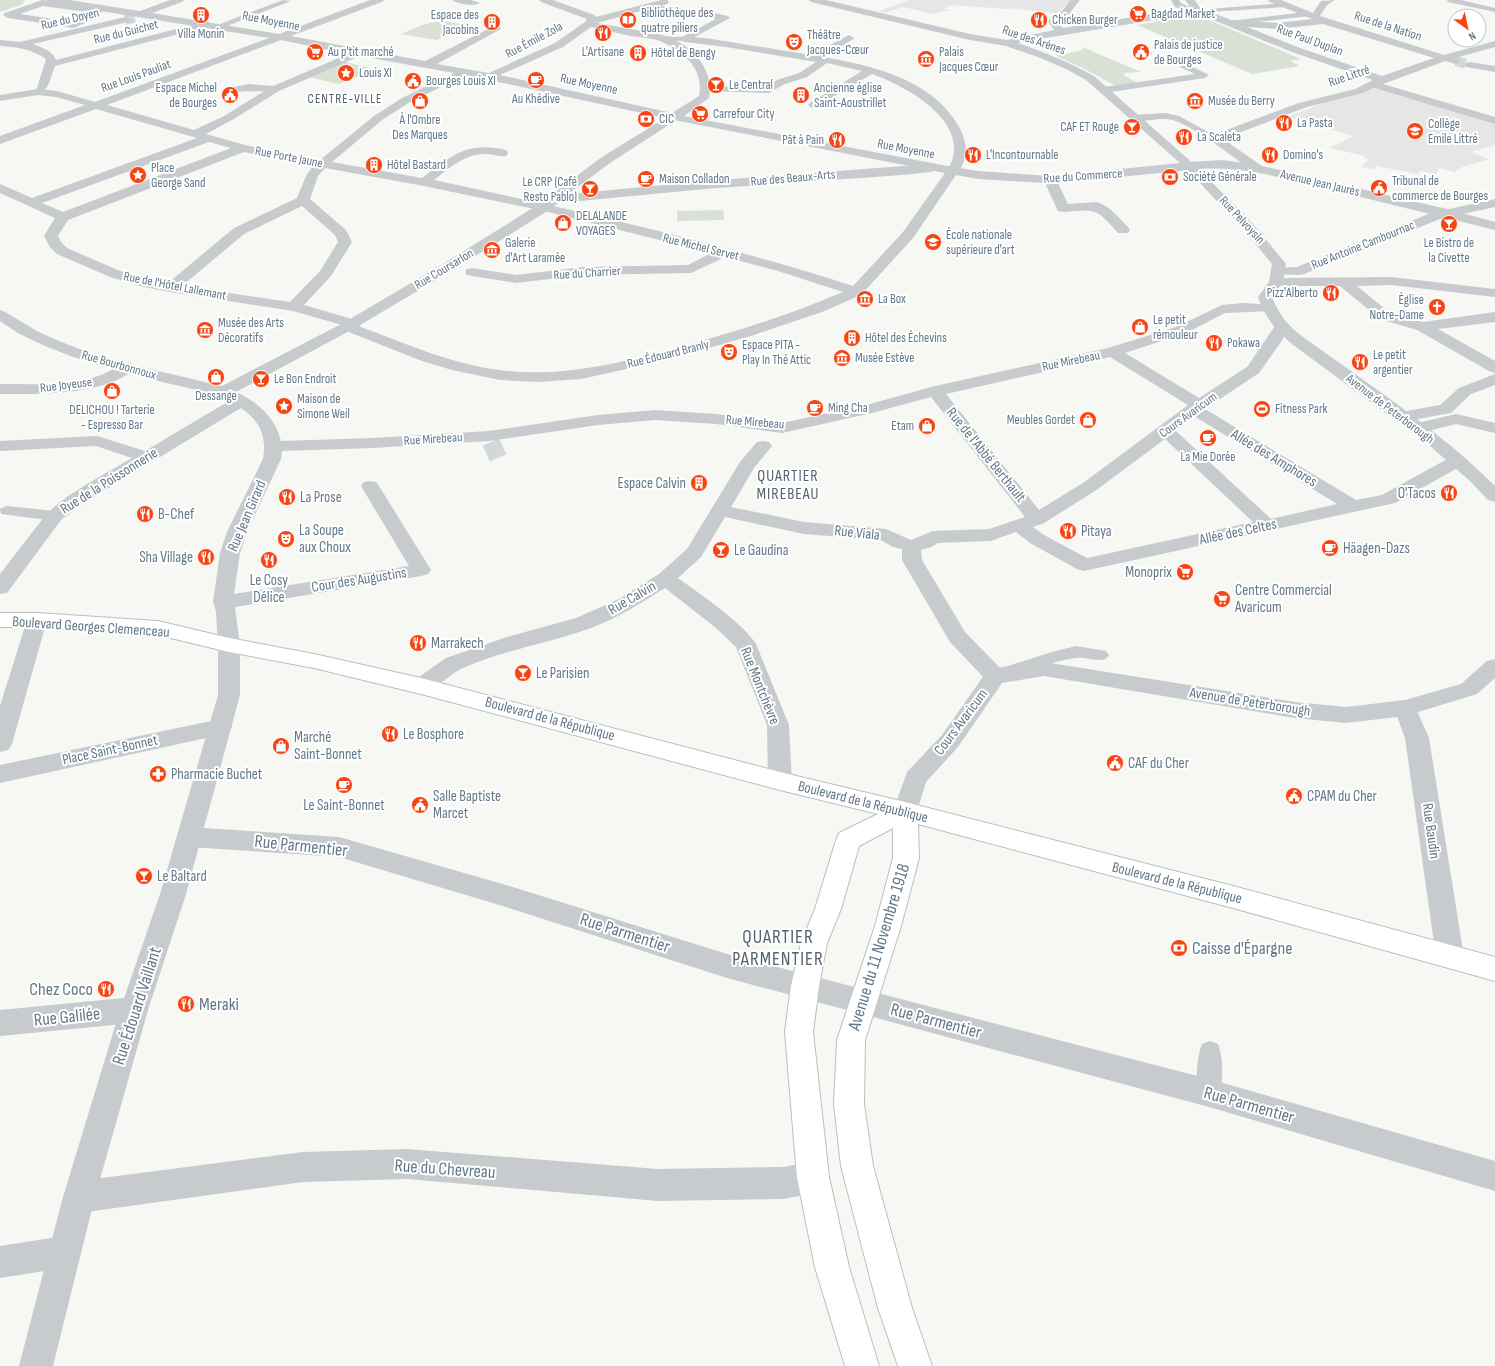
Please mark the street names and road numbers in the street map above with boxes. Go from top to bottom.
street label: Rue du Doyen [39,5,101,33]
street label: Rue Moyenne [241,8,301,34]
street label: Rue de la Nation [1352,8,1424,44]
street label: Rue du Guichet [92,16,160,48]
street label: Rue Émile Zola [503,18,565,62]
street label: Rue Paul Duplan [1275,21,1345,59]
street label: Rue des Arènes [1000,22,1068,58]
street label: Rue Louis Pauliat [99,56,173,96]
street label: Rue Littré [1326,61,1372,91]
street label: Rue Moyenne [559,70,619,98]
street label: Rue Moyenne [876,136,936,162]
street label: Rue Porte Jaune [254,143,324,171]
street label: Rue du Commerce [1043,165,1123,187]
street label: Rue des Beaux-Arts [750,166,836,190]
street label: Avenue Jean Jaurès [1278,166,1362,200]
street label: Rue Pelvoysin [1216,193,1268,247]
street label: Rue Antoine Cambournac [1309,217,1417,273]
street label: Rue Michel Servet [661,230,741,264]
street label: Rue Coursarlon [412,245,476,293]
street label: Rue du Charrier [553,263,621,283]
street label: Rue de l'Hôtel Lallemant [122,268,228,304]
street label: Rue Édouard Branly [626,336,710,372]
street label: Rue Bourbonnoux [80,347,158,383]
street label: Rue Mirebeau [1041,347,1101,375]
street label: Avenue de Peterborough [1342,370,1437,447]
street label: Rue Joyeuse [39,374,93,396]
street label: Cours Avaricum [1156,389,1220,441]
street label: Rue de l'Abbé Berthault [942,404,1030,507]
street label: Rue Mirebeau [725,411,785,433]
street label: Allée des Amphores [1227,424,1321,491]
street label: Rue Mirebeau [403,429,463,449]
street label: Rue de la Poissonnerie [57,443,161,519]
street label: Rue Jean Girard [223,477,271,555]
street label: Allée des Celtes [1197,515,1278,550]
street label: Rue Viala [833,521,881,545]
street label: Cour des Augustins [310,563,408,597]
street label: Rue Calvin [605,577,659,619]
street label: Boulevard Georges Clemenceau [12,612,170,642]
street label: Rue Montchèvre [736,644,784,728]
street label: Avenue de Peterborough [1187,683,1312,721]
street label: Cours Avaricum [930,685,992,759]
street label: Boulevard de la République [483,693,617,745]
street label: Place Saint-Bonnet [61,731,160,769]
street label: Boulevard de la République [796,777,930,827]
street label: Rue Baudin [1418,802,1444,860]
street label: Rue Parmentier [254,831,348,861]
street label: Boulevard de la République [1110,858,1244,908]
street label: Avenue du 11 Novembre 1918 [843,861,914,1034]
street label: Rue Parmentier [577,909,673,957]
street label: Rue Édouard Vaillant [108,944,166,1068]
street label: Rue Parmentier [888,999,984,1043]
street label: Rue Galilée [33,1003,101,1031]
street label: Rue Parmentier [1201,1082,1297,1128]
street label: Rue du Chevreau [394,1155,496,1183]

